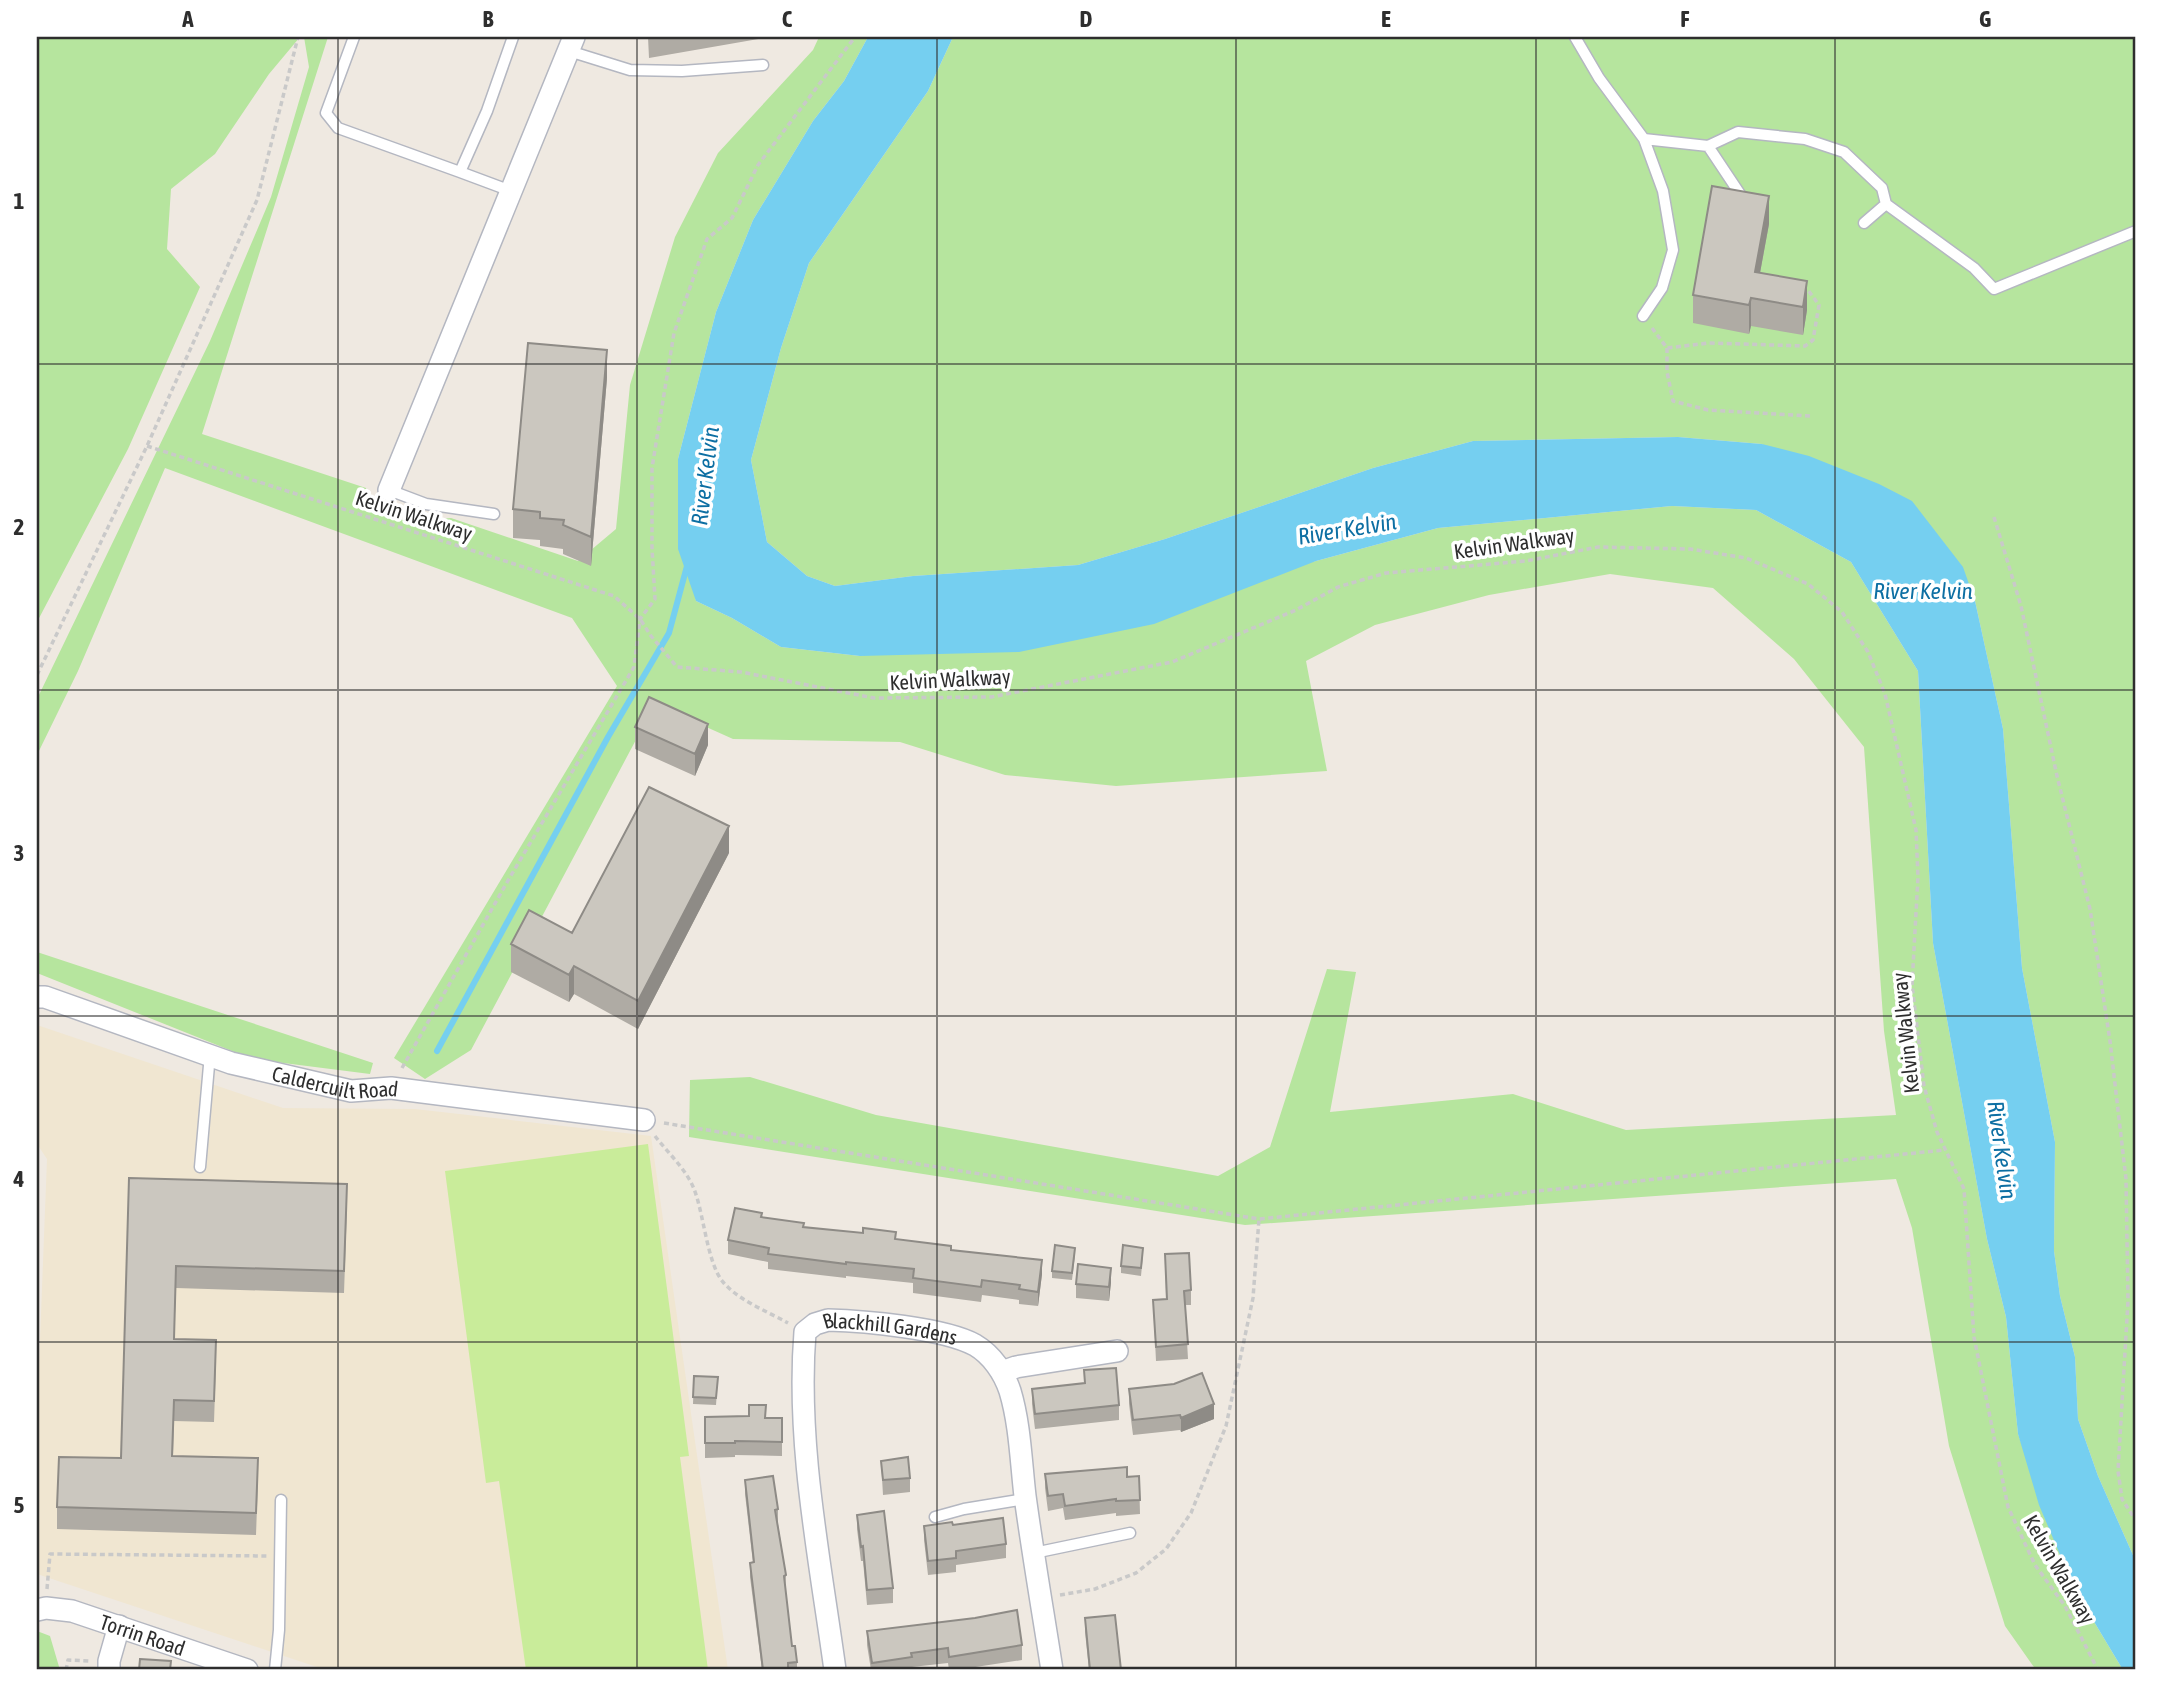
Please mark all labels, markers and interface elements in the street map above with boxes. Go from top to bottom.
text: A [181,6,194,32]
text: B [483,6,494,32]
text: C [782,6,793,32]
text: D [1080,6,1093,32]
text: E [1381,6,1391,32]
text: F [1680,6,1690,32]
text: G [1979,6,1991,32]
text: 1 [14,188,25,214]
water label: River Kelvin [686,425,724,527]
street label: Kelvin Walkway [353,485,476,545]
water label: River Kelvin [1296,508,1398,550]
text: 2 [14,514,24,540]
street label: Kelvin Walkway [1452,523,1576,563]
water label: River Kelvin [1873,578,1973,604]
street label: Kelvin Walkway [889,664,1011,694]
text: 3 [14,840,24,866]
street label: Kelvin Walkway [1887,971,1923,1095]
street label: Caldercuilt Road [270,1061,400,1103]
water label: River Kelvin [1982,1099,2022,1201]
text: 4 [13,1166,25,1192]
street label: Blackhill Gardens [819,1307,960,1349]
text: 5 [14,1492,25,1518]
street label: Kelvin Walkway [2019,1511,2101,1628]
street label: Torrin Road [97,1609,188,1660]

